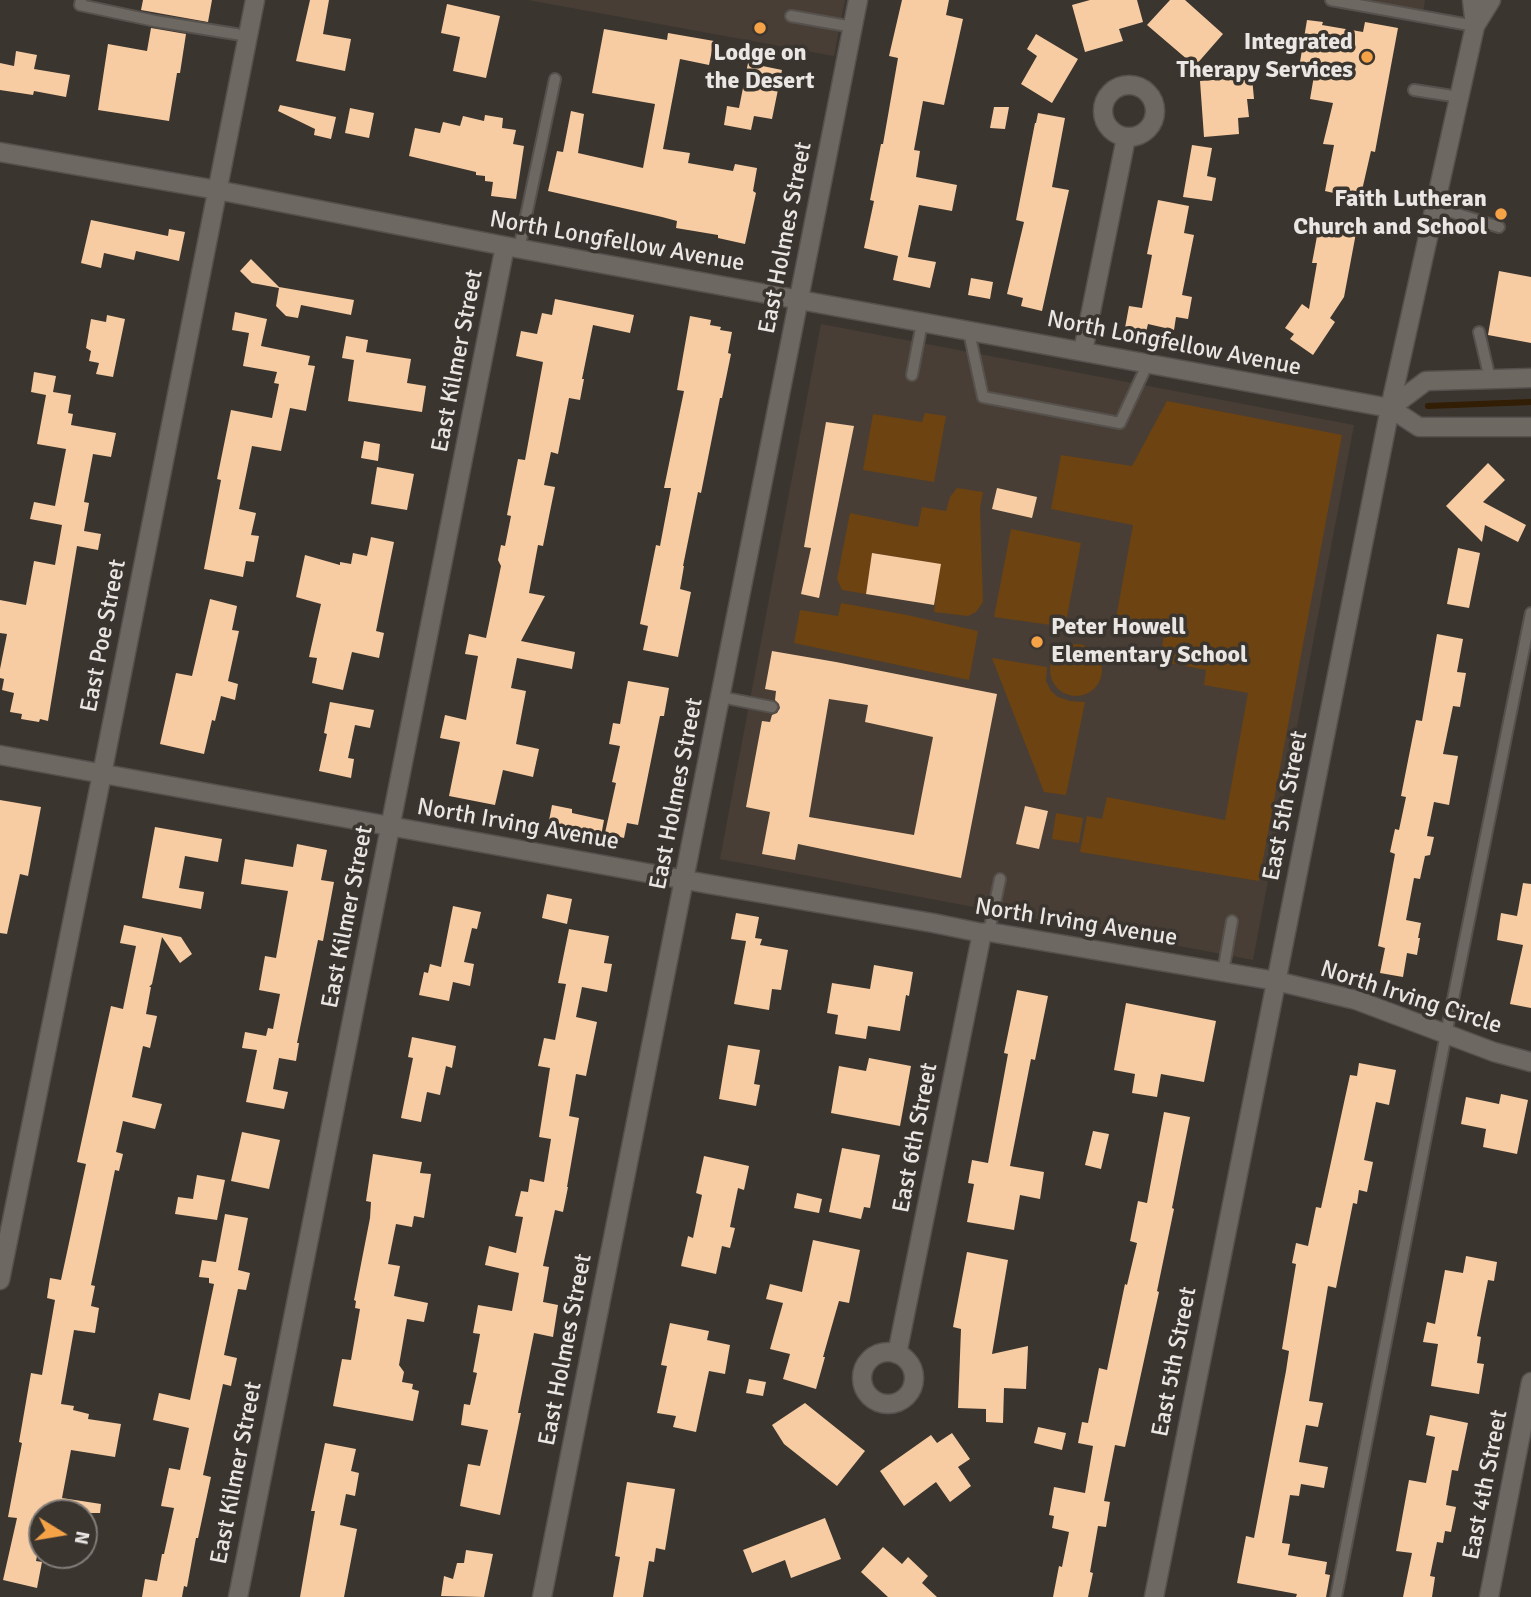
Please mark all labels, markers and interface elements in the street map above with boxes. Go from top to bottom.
marker: Lodge on the Desert [752,20,768,36]
place label: Integrated Therapy Services [1176,29,1353,85]
place label: Lodge on the Desert [705,40,815,96]
marker: Integrated Therapy Services [1359,49,1375,65]
street label: East Holmes Street [753,140,819,336]
place label: Faith Lutheran Church and School [1293,186,1487,242]
street label: North Longfellow Avenue [487,205,747,279]
marker: Faith Lutheran Church and School [1493,206,1509,222]
street label: East Kilmer Street [426,267,490,455]
street label: North Longfellow Avenue [1044,305,1304,383]
street label: East Poe Street [75,557,133,715]
place label: Peter Howell Elementary School [1051,614,1248,670]
marker: Peter Howell Elementary School [1029,634,1045,650]
street label: East Holmes Street [644,696,710,892]
street label: East 5th Street [1257,729,1315,883]
street label: North Irving Avenue [415,793,621,857]
street label: East Kilmer Street [316,823,380,1011]
street label: North Irving Avenue [973,893,1179,953]
street label: North Irving Circle [1317,955,1505,1041]
street label: East 6th Street [887,1061,945,1215]
street label: East Holmes Street [533,1252,599,1448]
street label: East 5th Street [1146,1285,1204,1439]
street label: East Kilmer Street [205,1379,269,1567]
street label: East 4th Street [1457,1408,1515,1562]
north arrow [28,1499,98,1569]
text: N [69,1529,95,1546]

